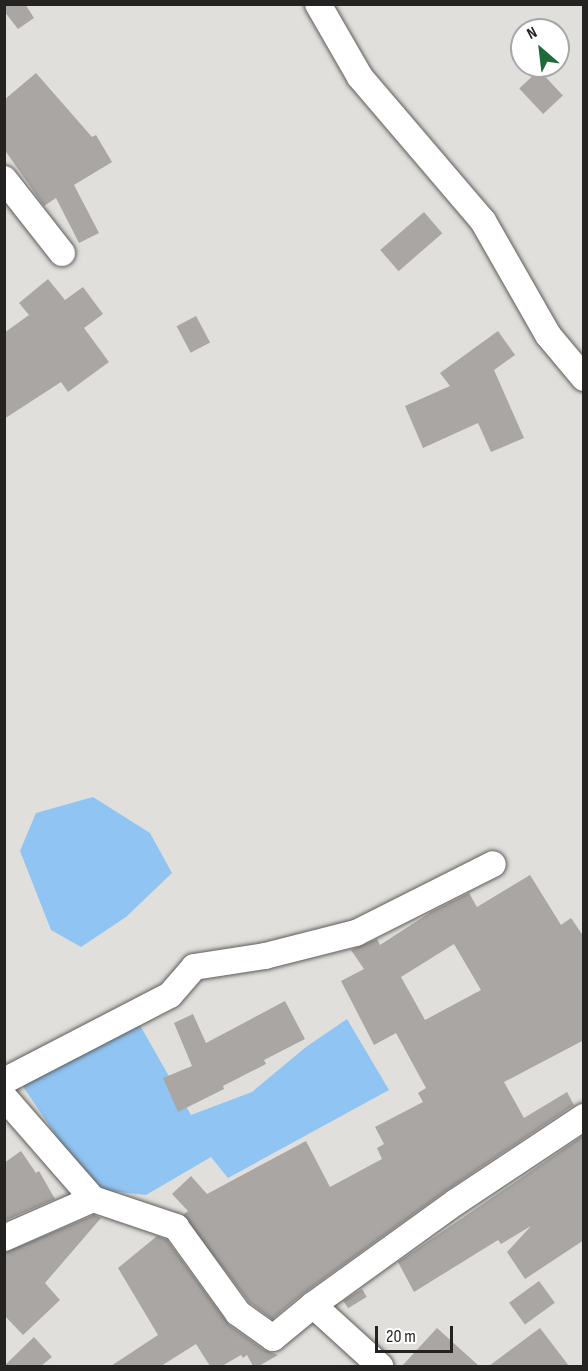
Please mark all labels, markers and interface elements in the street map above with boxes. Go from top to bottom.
north arrow [510,18,570,78]
text: N [524,23,540,44]
scale bar [378,1314,456,1352]
text: 20 m [386,1326,416,1347]

